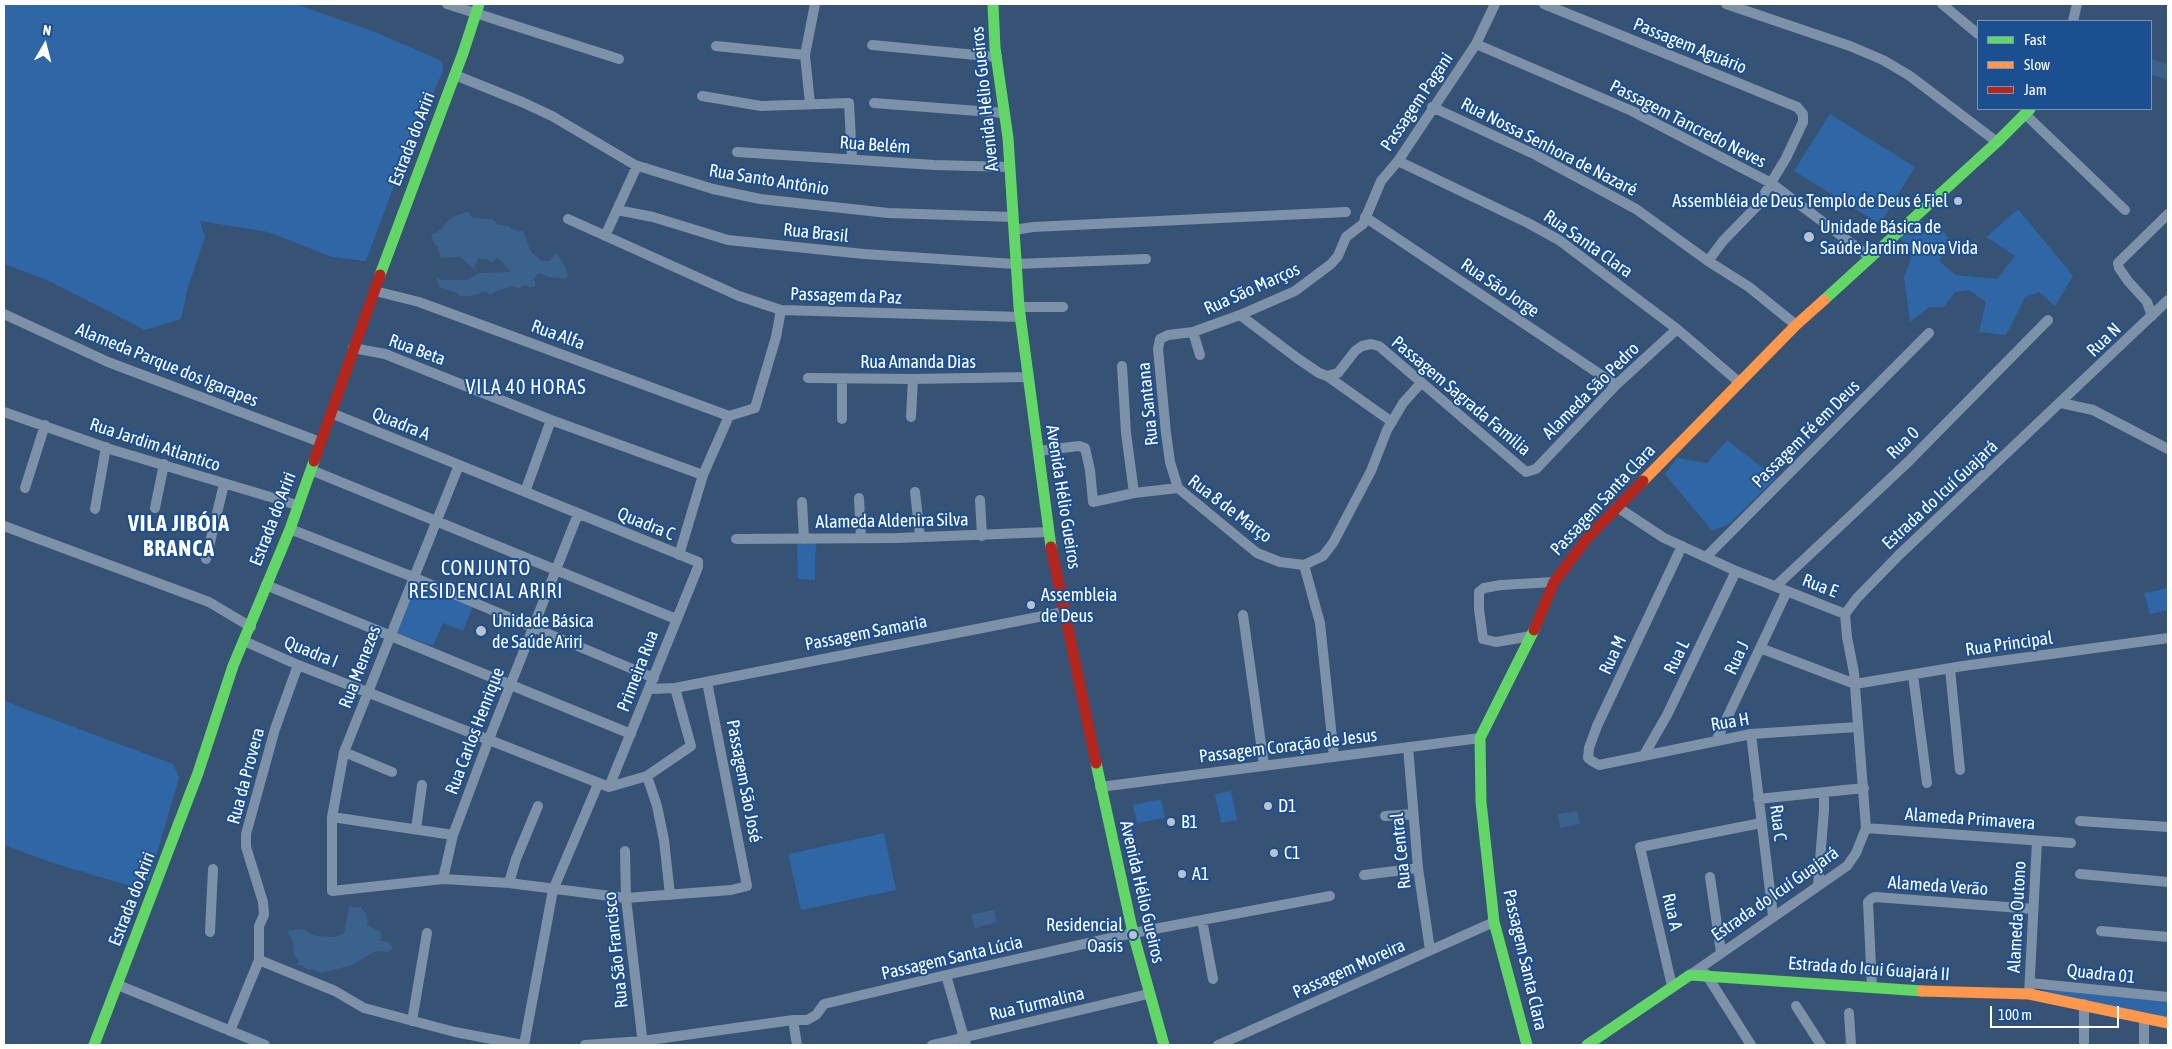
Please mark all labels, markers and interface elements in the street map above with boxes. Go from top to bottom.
street label: Passagem Aguário [1630,13,1750,79]
north arrow [20,20,70,70]
legend [1977,20,2152,110]
text: N [42,22,52,39]
street label: Avenida Hélio Gueiros [967,25,1003,173]
text: Fast [2024,31,2046,48]
street label: Passagem Pagani [1376,49,1458,155]
text: Slow [2024,56,2050,73]
street label: Passagem Tancredo Neves [1606,75,1770,173]
text: Jam [2024,81,2047,98]
street label: Estrada do Ariri [384,89,440,189]
street label: Rua Nossa Senhora de Nazaré [1457,93,1641,201]
street label: Rua Belém [839,132,911,158]
street label: Rua Santo Antônio [707,160,831,200]
place label: Assembléia de Deus Templo de Deus é Fiel [1672,190,1948,212]
marker: Assembléia de Deus Templo de Deus é Fiel [1952,195,1964,207]
street label: Rua Santa Clara [1539,205,1637,283]
place label: Unidade Básica de Saúde Jardim Nova Vida [1820,216,1978,258]
street label: Rua Brasil [782,219,850,247]
marker: Unidade Básica de Saúde Jardim Nova Vida [1802,230,1816,244]
street label: Rua São Jorge [1457,254,1543,322]
street label: Rua São Marços [1201,258,1303,320]
street label: Passagem da Paz [790,283,902,309]
street label: Rua Alfa [528,315,588,355]
street label: Alameda Parque dos Igarapes [73,318,261,412]
street label: Rua N [2082,319,2126,361]
street label: Rua Beta [386,330,448,370]
street label: Passagem Sagrada Familia [1387,332,1535,460]
street label: Alameda São Pedro [1538,338,1644,444]
street label: Rua Amanda Dias [860,351,976,373]
street label: Rua Santana [1133,361,1163,447]
district label: VILA 40 HORAS [464,376,588,400]
street label: Passagem Fé em Deus [1748,376,1864,492]
street label: Quadra A [369,403,433,445]
street label: Rua Jardim Atlantico [87,414,223,476]
street label: Rua 0 [1882,422,1924,464]
street label: Avenida Hélio Gueiros [1041,423,1085,571]
street label: Estrada do Icuí Guajará [1878,436,2002,554]
street label: Passagem Santa Clara [1546,440,1660,560]
street label: Estrada do Ariri [245,469,301,569]
street label: Rua 8 de Março [1184,470,1276,548]
street label: Quadra C [614,503,678,545]
street label: Alameda Aldenira Silva [815,509,969,533]
district label: VILA JIBÓIA BRANCA [127,511,231,562]
district label: CONJUNTO RESIDENCIAL ARIRI [406,557,566,604]
street label: Rua E [1799,569,1841,603]
place label: Assembleia de Deus [1041,584,1117,626]
marker: Assembleia de Deus [1025,599,1037,611]
place label: Unidade Básica de Saúde Ariri [492,610,594,652]
street label: Passagem Samaria [803,611,929,655]
street label: Rua Menezes [334,623,386,711]
marker: Unidade Básica de Saúde Ariri [474,624,488,638]
street label: Primeira Rua [613,627,663,715]
street label: Rua Principal [1964,627,2054,661]
street label: Quadra I [281,631,341,673]
street label: Rua M [1595,632,1631,678]
street label: Rua L [1660,636,1694,678]
street label: Rua J [1720,638,1754,678]
street label: Rua Carlos Henrique [441,664,509,798]
street label: Rua H [1709,708,1751,736]
street label: Passagem São José [722,718,766,844]
street label: Passagem Coração de Jesus [1198,724,1378,768]
street label: Rua da Provera [223,725,269,827]
place label: D1 [1278,795,1297,817]
marker: D1 [1262,800,1274,812]
street label: Rua C [1765,804,1791,842]
street label: Alameda Primavera [1904,804,2036,834]
place label: B1 [1181,811,1198,833]
street label: Rua Central [1386,812,1416,890]
marker: B1 [1165,816,1177,828]
street label: Avenida Hélio Gueiros [1115,819,1169,965]
place label: C1 [1284,842,1301,864]
street label: Estrada do Icuí Guajará [1707,842,1843,946]
marker: C1 [1268,847,1280,859]
street label: Estrada do Ariri [104,849,160,949]
street label: Alameda Outono [2003,860,2031,974]
place label: A1 [1192,863,1209,885]
marker: A1 [1176,868,1188,880]
street label: Alameda Verão [1887,872,1989,900]
street label: Passagem Santa Clara [1498,887,1552,1033]
street label: Rua São Francisco [599,891,633,1009]
street label: Rua A [1657,891,1687,933]
place label: Residencial Oasis [1046,914,1123,956]
marker: Residencial Oasis [1127,929,1139,941]
street label: Passagem Santa Lúcia [879,931,1025,985]
street label: Passagem Moreira [1290,935,1408,1003]
street label: Estrada do Icui Guajará II [1787,953,1951,985]
street label: Quadra 01 [2066,960,2136,988]
street label: Rua Turmalina [987,983,1087,1025]
scale bar [1992,996,2121,1028]
text: 100 m [1998,1006,2032,1023]

